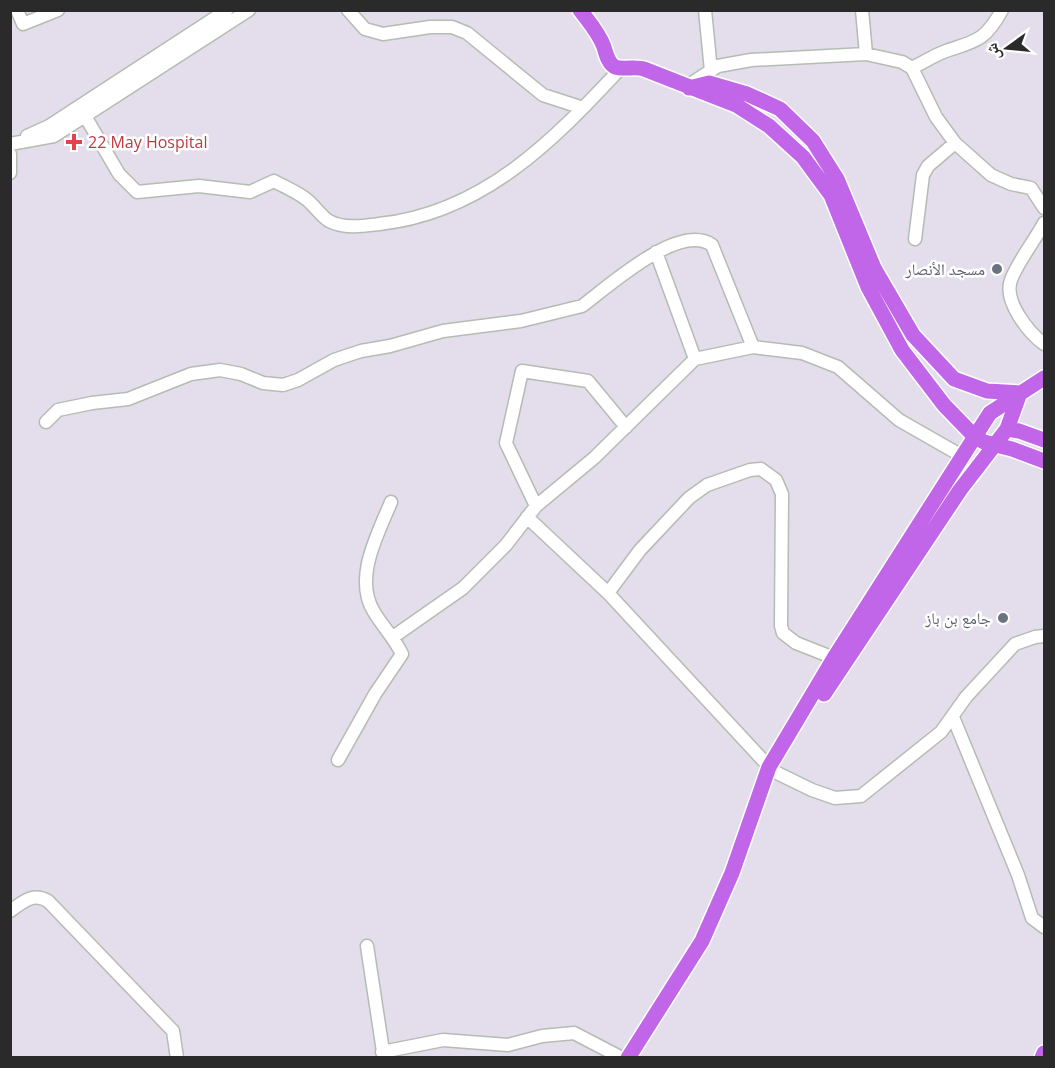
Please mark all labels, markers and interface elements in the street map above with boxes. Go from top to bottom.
north arrow [977,18,1037,78]
text: ش [980,41,1005,63]
place label: 22 May Hospital [88,131,207,153]
marker: 22 May Hospital [65,133,83,151]
place label: مسجد الأنصار [905,258,985,280]
marker: مسجد الأنصار [990,262,1004,276]
place label: جامع بن باز [924,607,991,629]
marker: جامع بن باز [996,611,1010,625]

